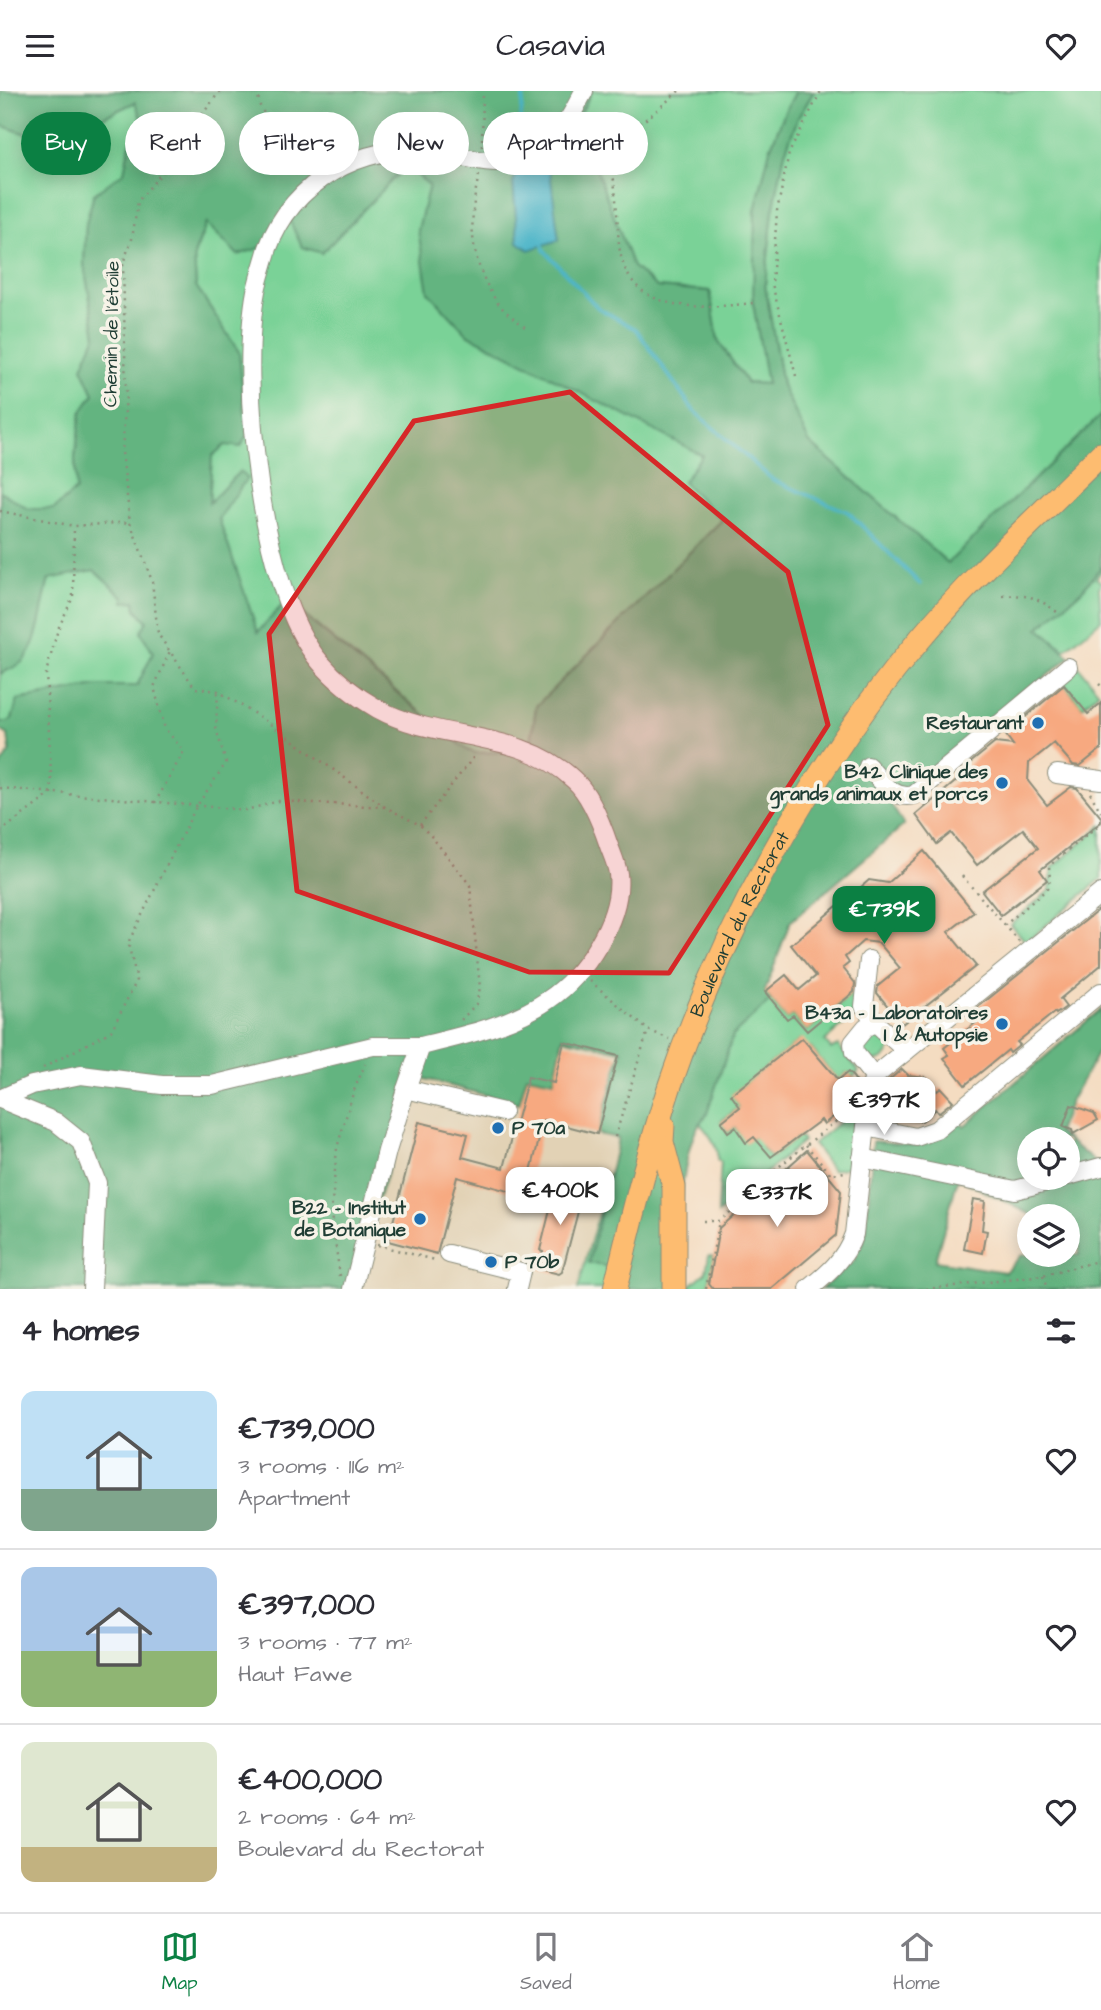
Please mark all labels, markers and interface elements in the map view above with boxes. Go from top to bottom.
text: Casavia [496,23,605,68]
icon: menu [21,27,59,65]
icon: heart [1042,27,1080,65]
chip: Buy [21,112,111,175]
chip: Rent [125,112,225,175]
chip: Filters [239,112,359,175]
chip: New [373,112,469,175]
chip: Apartment [483,112,648,175]
street label: Chemin de l'étoile [97,261,127,407]
place label: Restaurant [926,710,1024,737]
marker: Restaurant [1030,715,1046,731]
place label: B42 Clinique des grands animaux et porcs [770,759,988,809]
marker: B42 Clinique des grands animaux et porcs [994,775,1010,791]
street label: Boulevard du Rectorat [683,826,797,1021]
pin: €739K [835,887,933,946]
text: €739K [848,893,920,925]
place label: B43a - Laboratoires I & Autopsie [805,1000,989,1049]
marker: B43a - Laboratoires I & Autopsie [994,1016,1010,1032]
pin: €397K [835,1077,933,1137]
text: €397K [848,1084,920,1116]
place label: P 70a [512,1115,565,1142]
marker: P 70a [490,1120,506,1136]
map controls [1017,1127,1080,1267]
button: locate [1017,1127,1080,1190]
pin: €400K [511,1167,609,1227]
pin: €337K [728,1169,826,1229]
text: €400K [522,1174,598,1206]
text: €337K [742,1176,812,1208]
place label: B22 - Institut de Botanique [292,1195,407,1244]
button: layers [1017,1204,1080,1267]
marker: B22 - Institut de Botanique [412,1211,428,1227]
place label: P 70b [505,1249,559,1276]
marker: P 70b [483,1254,499,1270]
text: 4 homes [21,1310,140,1352]
icon: filters [1042,1312,1080,1350]
text: €739,000 [238,1408,375,1450]
icon: home [77,1419,161,1503]
icon: heart [1042,1442,1080,1480]
text: 3 rooms · 116 m² [238,1450,405,1482]
text: Apartment [238,1482,350,1514]
text: €397,000 [238,1584,375,1626]
icon: home [77,1595,161,1679]
icon: heart [1042,1618,1080,1656]
text: 3 rooms · 77 m² [238,1626,413,1658]
text: Haut Fawe [238,1658,352,1690]
text: €400,000 [238,1759,382,1801]
icon: home [77,1770,161,1854]
icon: heart [1042,1793,1080,1831]
text: 2 rooms · 64 m² [238,1801,416,1833]
text: Boulevard du Rectorat [238,1833,484,1865]
tab: Map [161,1928,199,1997]
tab: Saved [520,1928,572,1997]
tab: Home [893,1928,940,1997]

